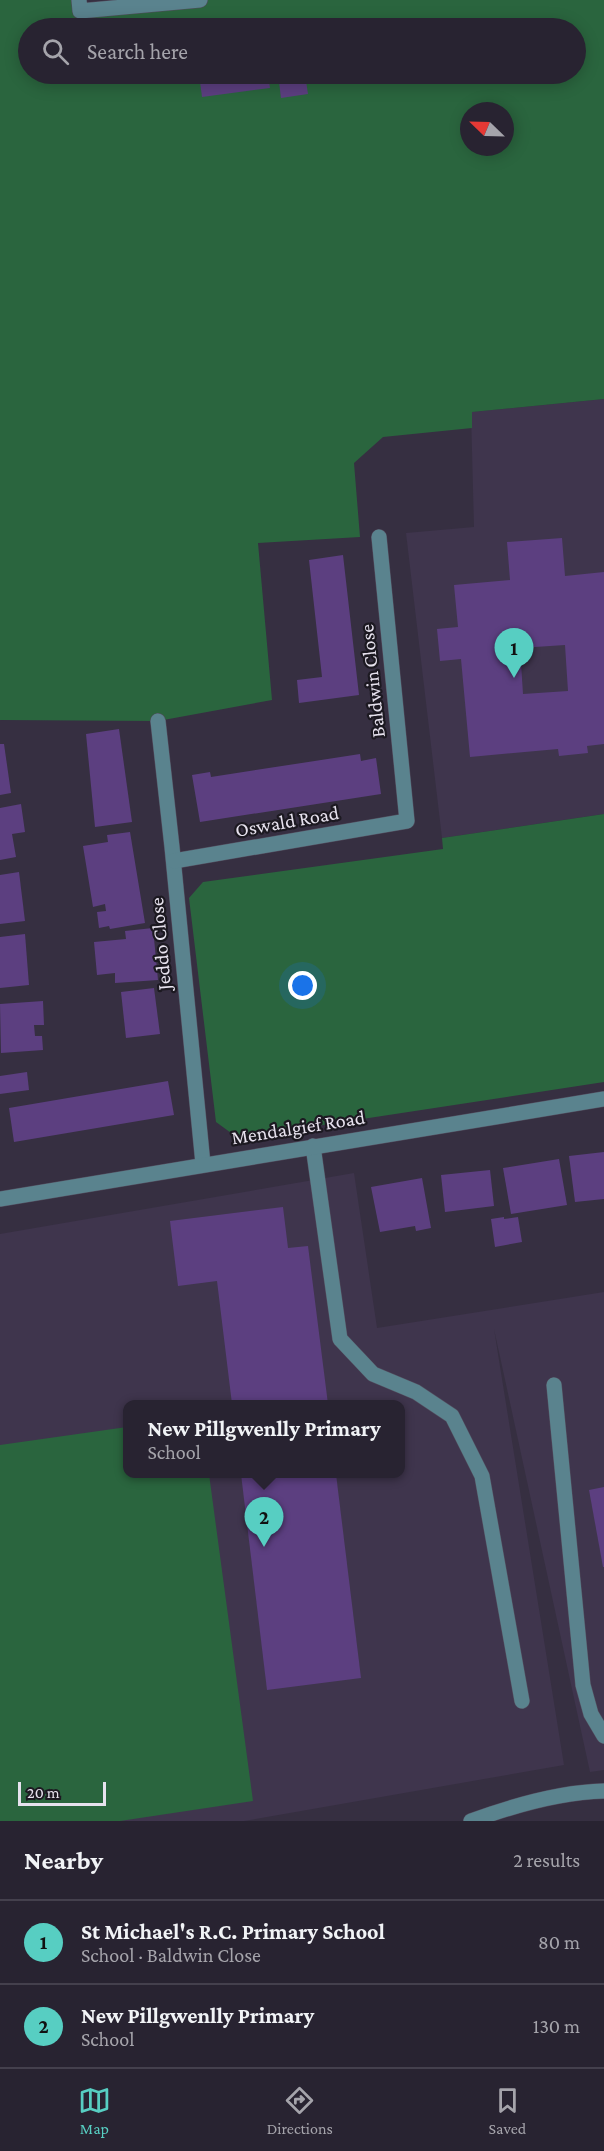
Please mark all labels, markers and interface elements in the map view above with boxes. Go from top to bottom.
search box [18,18,586,84]
icon: search [39,35,72,68]
text: Search here [87,39,188,64]
north arrow [460,102,514,156]
street label: Baldwin Close [355,623,389,739]
pin: 1 [494,628,534,678]
street label: Oswald Road [233,801,341,841]
street label: Jeddo Close [145,896,176,993]
your location [288,971,317,1000]
street label: Mendalgief Road [230,1105,367,1149]
popup [123,1400,405,1478]
text: New Pillgwenlly Primary [147,1416,381,1441]
text: School [147,1441,201,1463]
pin: 2 [244,1498,284,1547]
scale bar [18,1779,106,1806]
text: 20 m [27,1784,60,1801]
text: Nearby [24,1846,103,1875]
text: 2 results [513,1849,580,1871]
text: St Michael's R.C. Primary School [81,1919,385,1944]
text: 1 [40,1931,47,1953]
text: 80 m [538,1931,580,1953]
text: School · Baldwin Close [81,1944,261,1966]
text: New Pillgwenlly Primary [81,2003,314,2028]
text: 2 [38,2015,49,2037]
text: 130 m [533,2015,580,2037]
text: School [81,2028,134,2050]
tab: Map [78,2084,111,2137]
tab: Directions [267,2084,333,2137]
tab: Saved [489,2084,526,2137]

